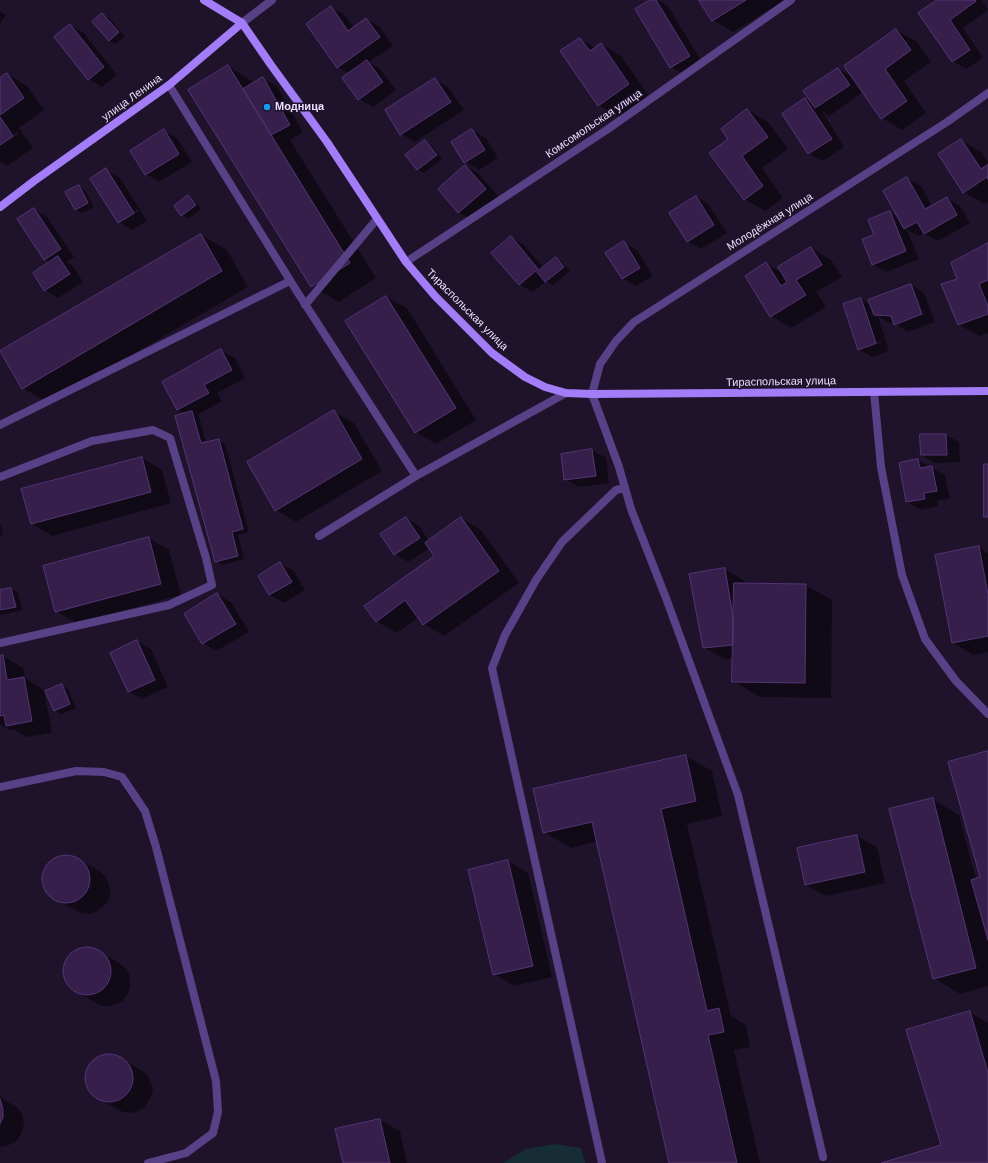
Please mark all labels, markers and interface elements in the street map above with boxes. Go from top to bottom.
street label: улица Ленина [99,72,165,124]
street label: Комсомольская улица [543,87,645,161]
place label: Модница [275,100,324,114]
marker: Модница [262,102,272,112]
street label: Молодёжная улица [725,190,815,254]
street label: Тираспольская улица [423,266,511,354]
street label: Тираспольская улица [726,374,836,390]

